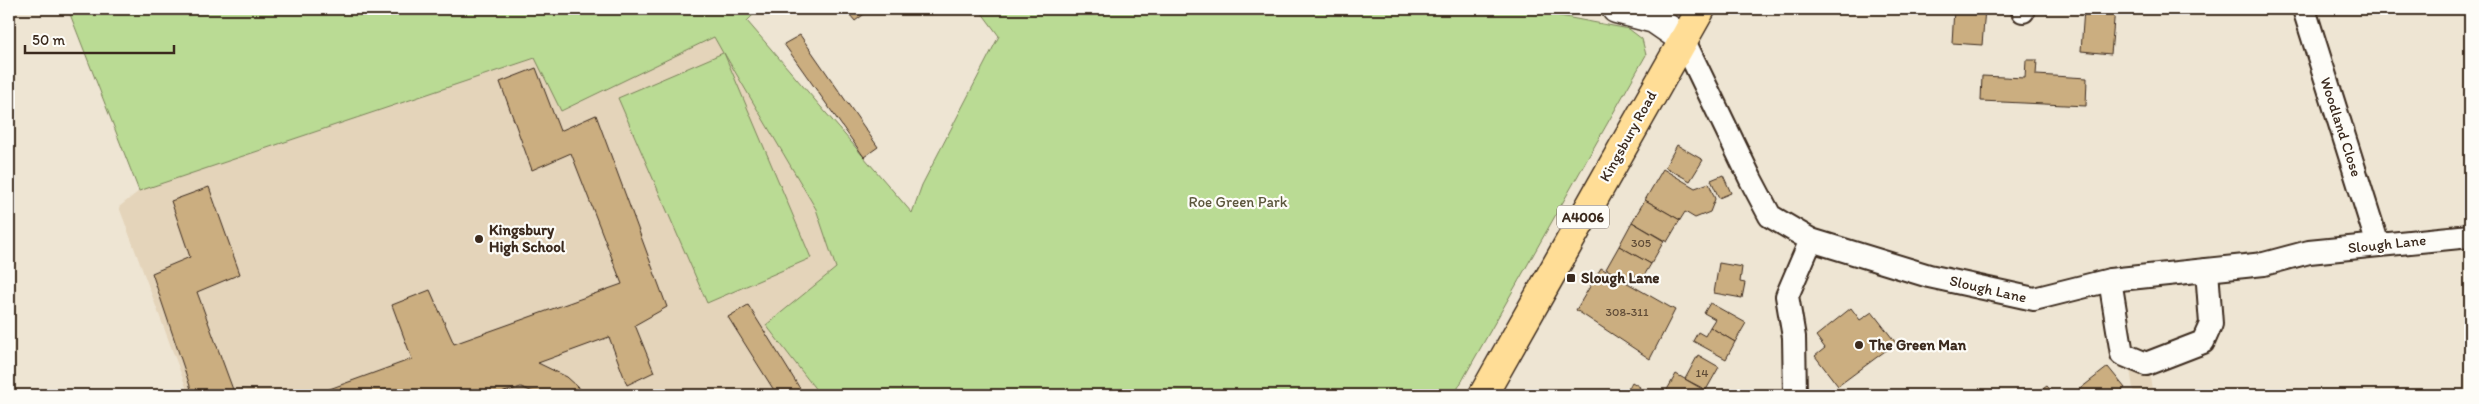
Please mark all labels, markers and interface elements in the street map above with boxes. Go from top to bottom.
scale bar [25,22,174,54]
text: 50 m [32,31,65,49]
street label: Woodland Close [2316,75,2366,179]
street label: Kingsbury Road [1596,87,1661,185]
park label: Roe Green Park [1188,193,1288,211]
road number: A4006 [1557,206,1609,228]
place label: Kingsbury High School [489,221,566,257]
street label: Slough Lane [2347,231,2427,257]
marker: Kingsbury High School [473,233,485,245]
house number: 305 [1631,236,1651,250]
place label: Slough Lane [1581,269,1660,288]
street label: Slough Lane [1948,271,2028,307]
marker: Slough Lane [1565,272,1577,284]
house number: 308-311 [1606,305,1649,319]
place label: The Green Man [1868,336,1967,354]
marker: The Green Man [1853,339,1865,351]
house number: 14 [1696,366,1708,380]

